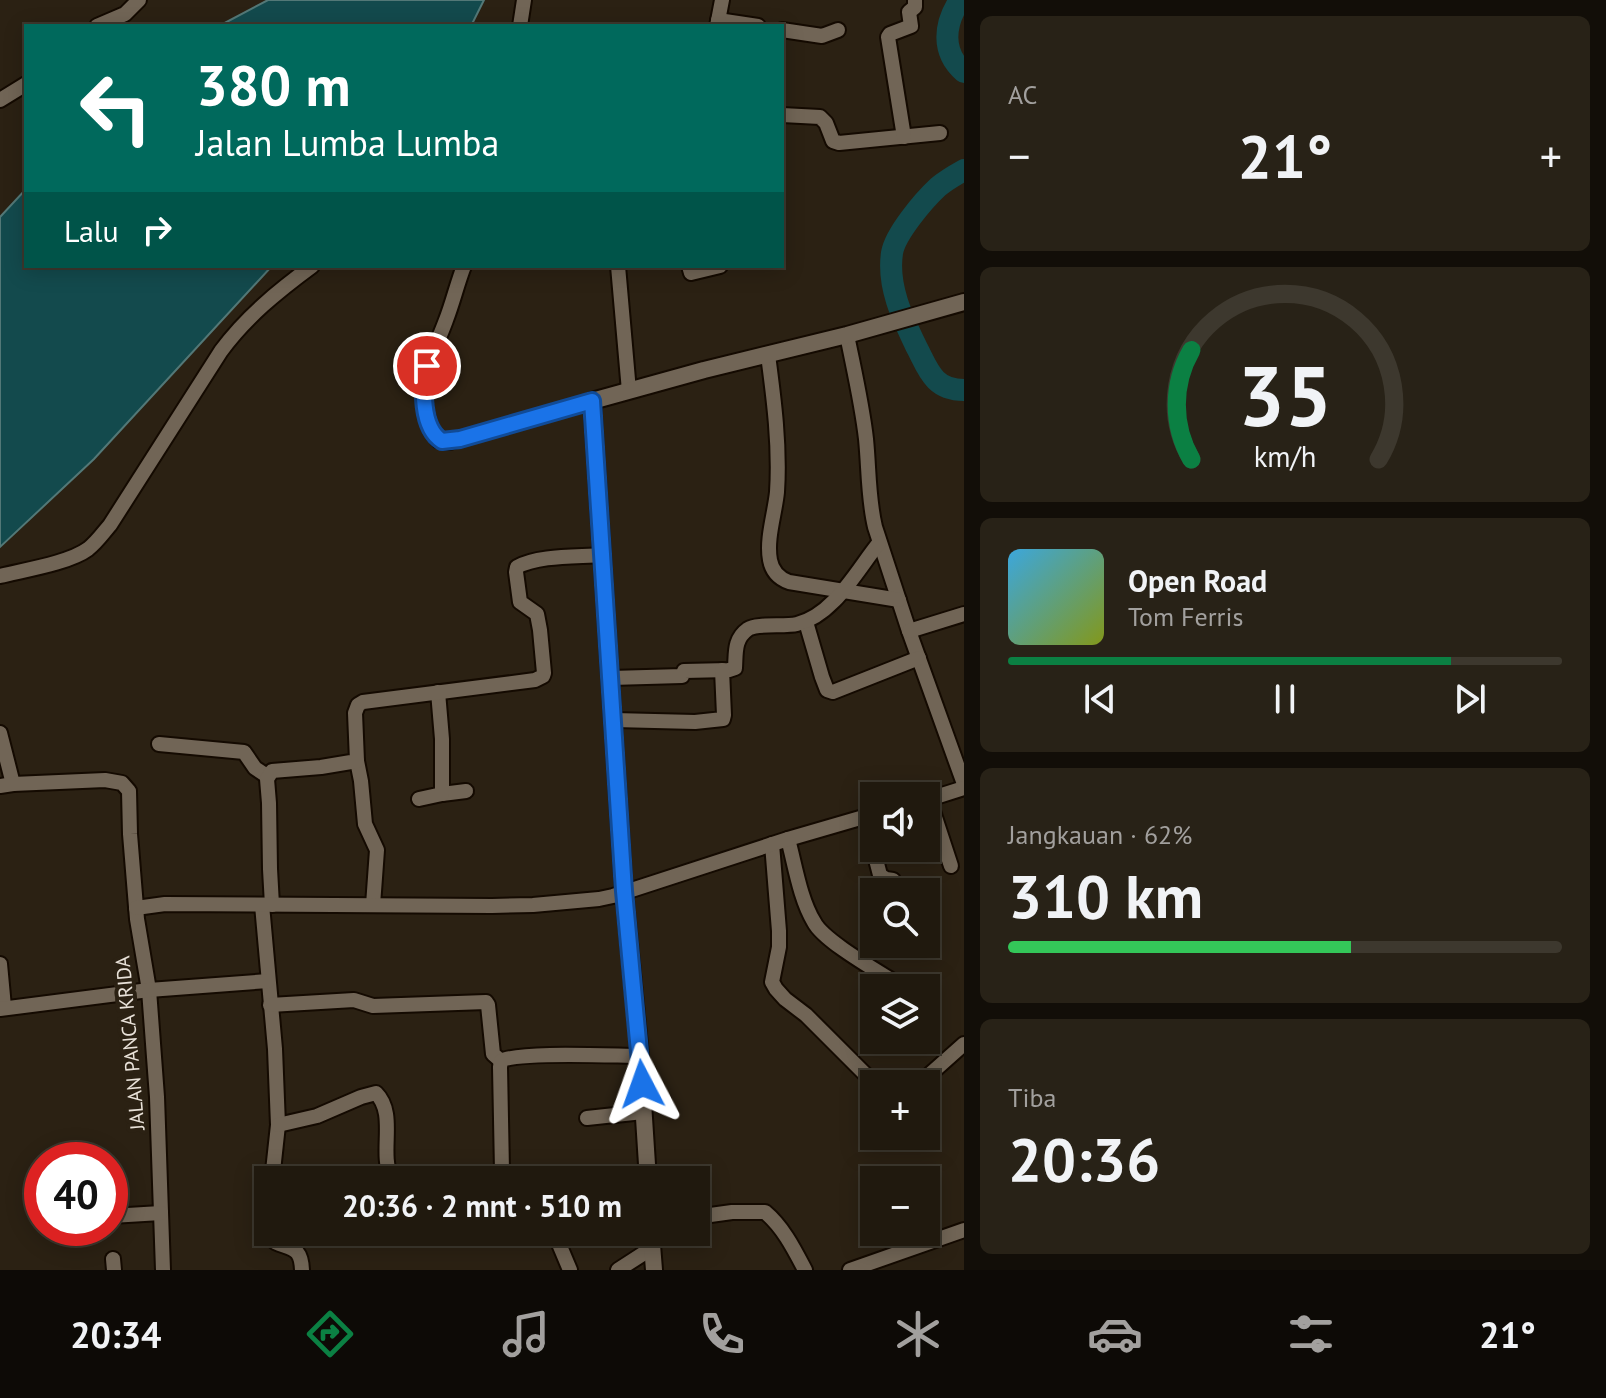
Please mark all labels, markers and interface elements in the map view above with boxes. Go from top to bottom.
text: 380 m [196,49,351,121]
icon: left [64,56,168,160]
text: AC [1008,78,1037,111]
text: 21° [1238,117,1332,195]
text: Jalan Lumba Lumba [196,119,499,166]
text: − [1008,127,1030,184]
text: + [1540,127,1562,184]
icon: right [135,208,179,252]
text: Lalu [64,211,119,250]
pin [393,332,461,400]
text: 35 [1238,341,1332,449]
icon: arrive [405,344,449,388]
text: km/h [1254,438,1316,475]
text: Open Road [1128,561,1267,600]
text: Tom Ferris [1128,600,1243,633]
icon: previous [1078,677,1122,721]
icon: pause [1263,677,1307,721]
icon: next [1448,677,1492,721]
map controls [860,782,940,1246]
button: sound [860,782,940,862]
text: Jangkauan · 62% [1008,818,1192,851]
text: 310 km [1008,857,1203,935]
button: search [860,878,940,958]
street label: JALAN PANCA KRIDA [109,954,151,1132]
button: layers [860,974,940,1054]
position arrow [600,1042,684,1126]
button: + [860,1070,940,1150]
text: Tiba [1008,1081,1056,1114]
text: 20:36 [1008,1120,1160,1198]
speed limit sign: 40 [24,1142,128,1246]
button: − [860,1166,940,1246]
text: 20:36 · 2 mnt · 510 m [342,1186,622,1225]
icon: directions [302,1306,358,1362]
icon: music [498,1306,554,1362]
icon: phone [694,1306,750,1362]
icon: climate [890,1306,946,1362]
icon: car [1087,1306,1143,1362]
icon: filters [1283,1306,1339,1362]
text: 20:34 [70,1311,161,1358]
text: 21° [1479,1311,1536,1358]

